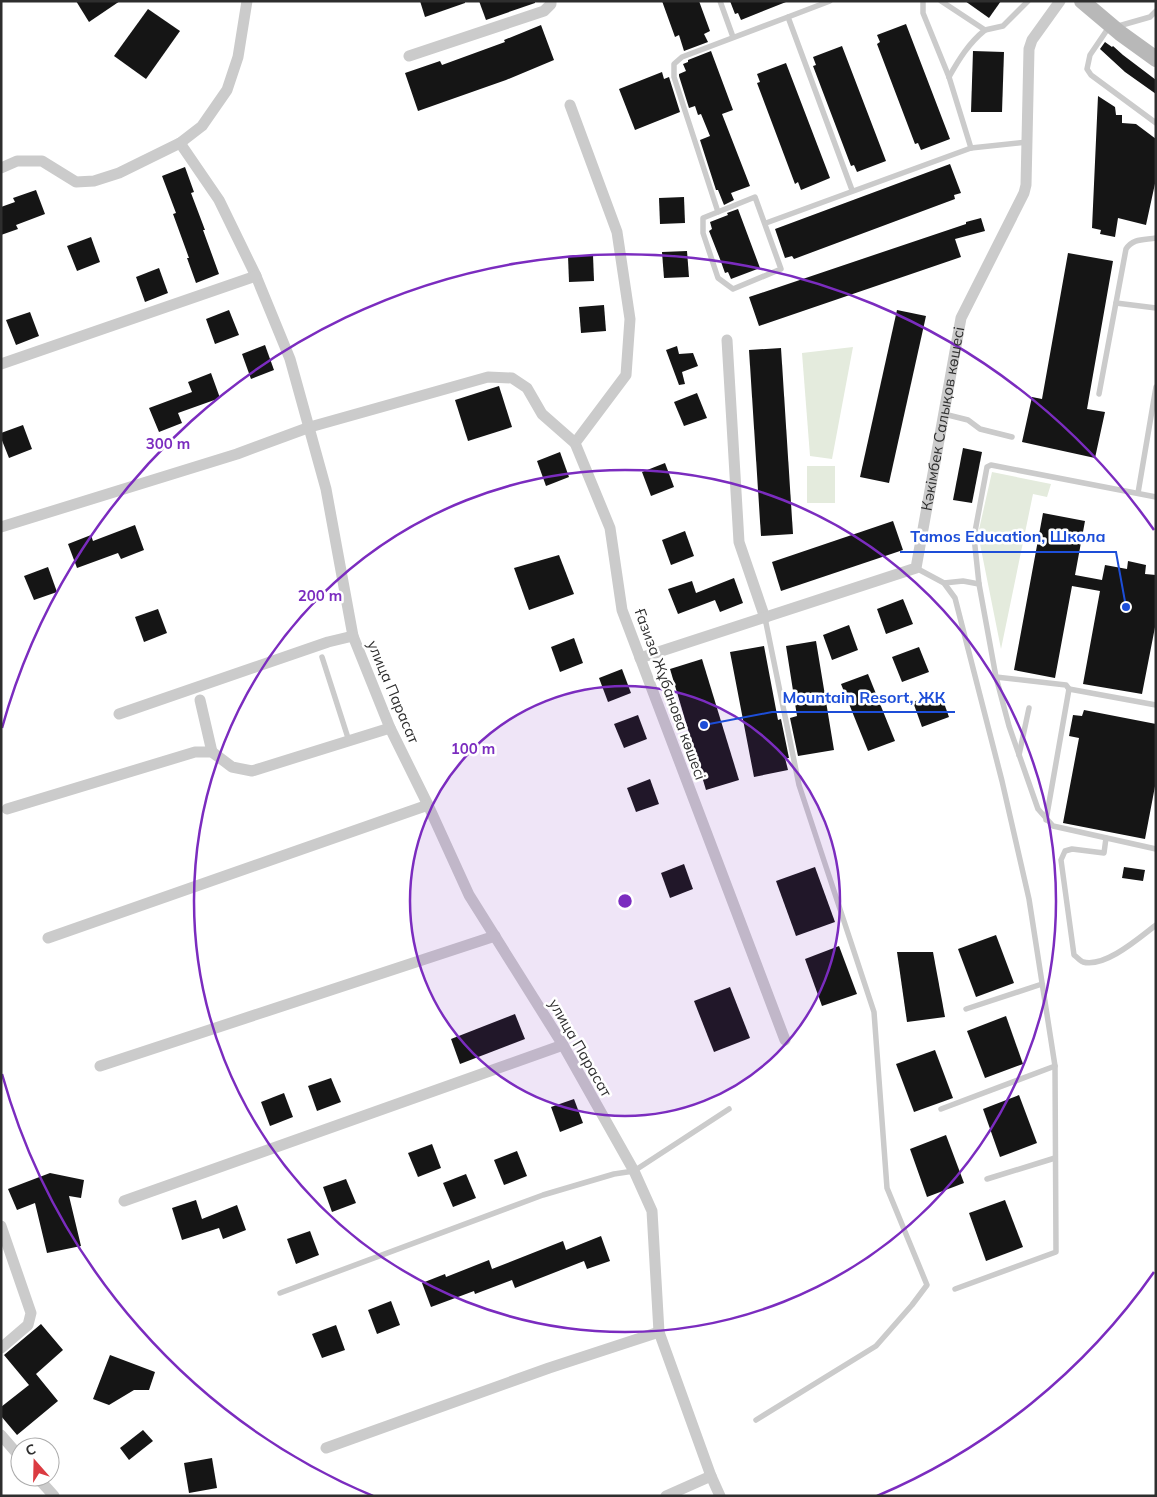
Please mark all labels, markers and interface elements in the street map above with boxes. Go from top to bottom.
street label: Кәкімбек Салықов көшесі [916,325,968,512]
text: 300 m [146,434,190,453]
callout: Tamos Education, Школа [900,521,1116,552]
text: Tamos Education, Школа [910,526,1106,546]
text: 200 m [298,586,342,605]
street label: Ғазиза Жұбанова көшесі [630,605,710,782]
street label: улица Парасат [363,637,424,746]
callout: Mountain Resort, ЖК [772,681,955,712]
text: Mountain Resort, ЖК [782,687,946,707]
text: 100 m [451,739,495,758]
centre of rings [616,892,634,910]
street label: улица Парасат [545,995,616,1100]
north arrow [10,1437,60,1487]
text: С [23,1440,38,1460]

